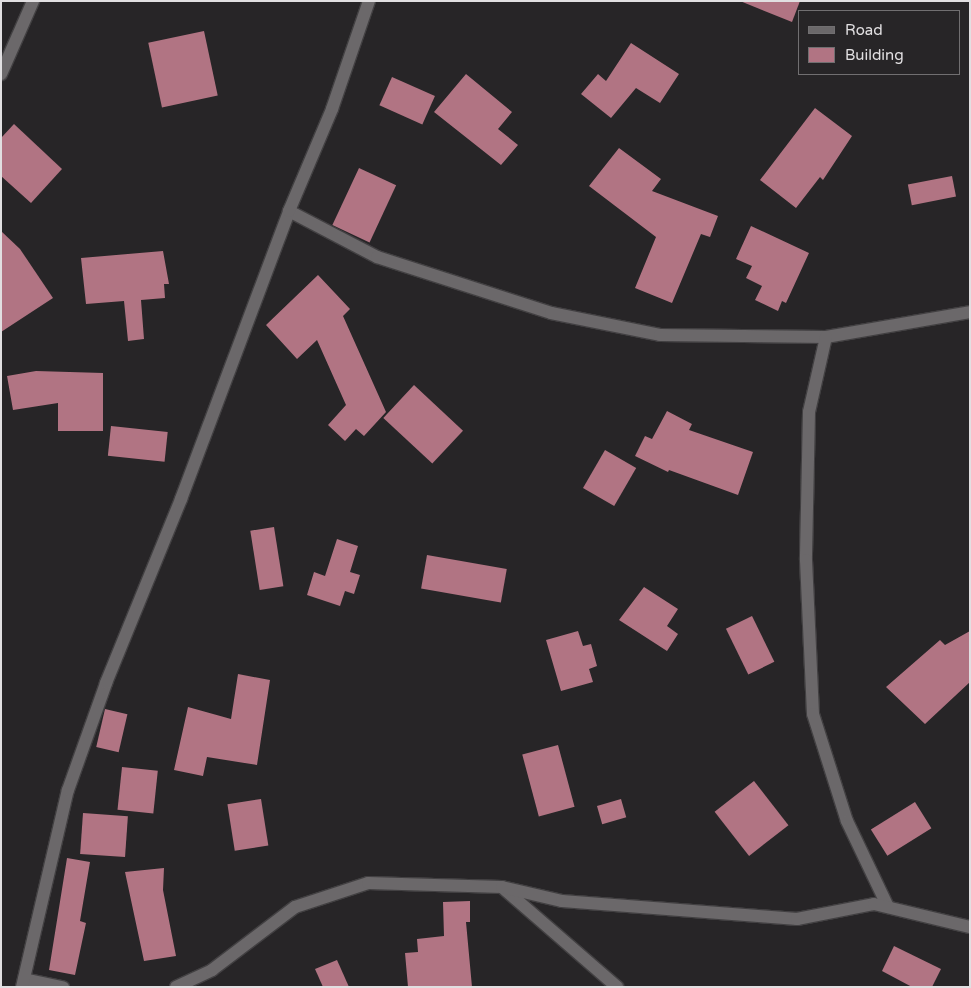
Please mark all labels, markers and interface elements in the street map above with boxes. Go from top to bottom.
legend [798,10,961,75]
text: Road [845,21,883,39]
text: Building [845,46,904,64]

